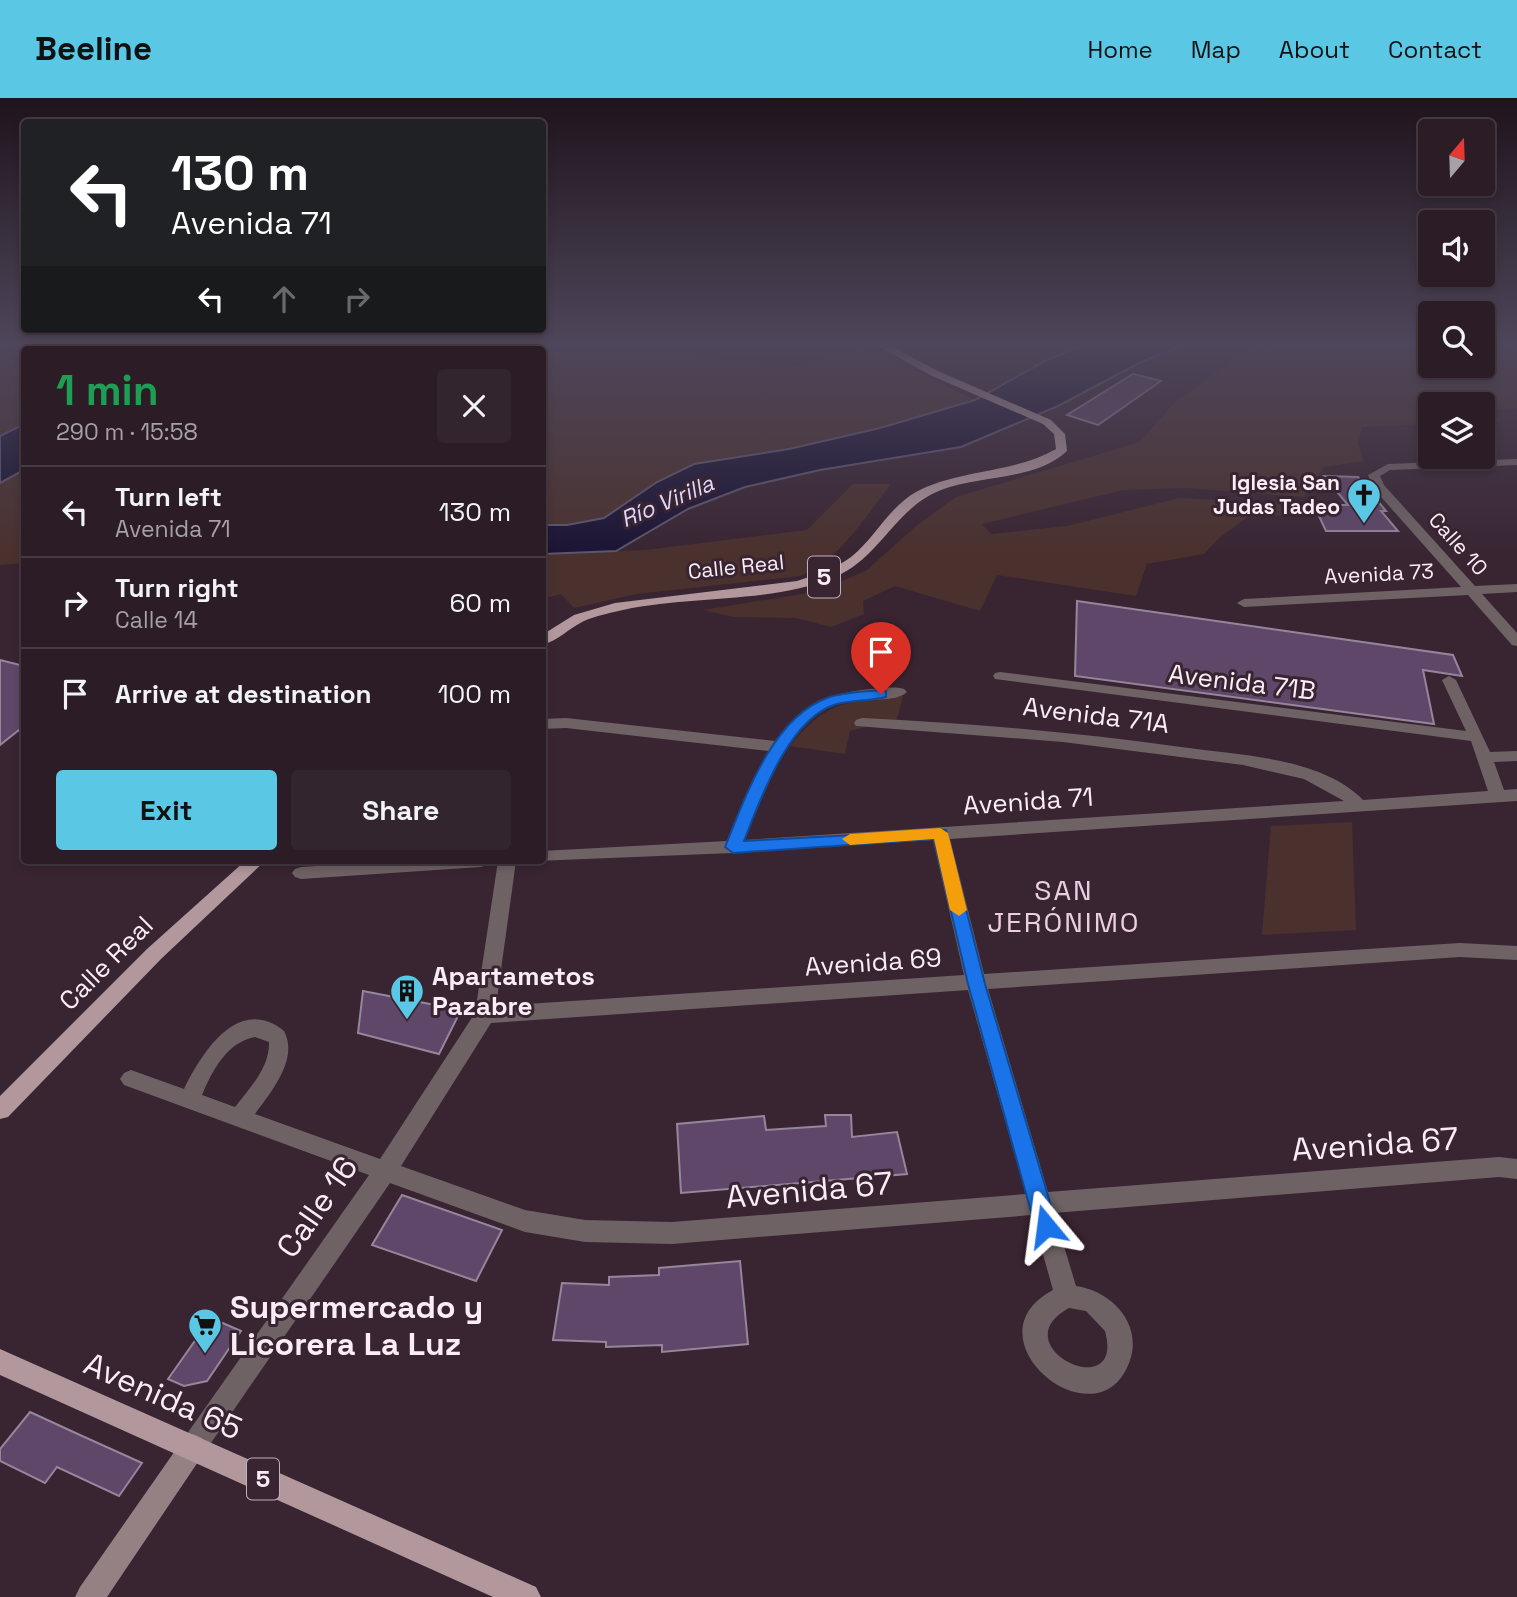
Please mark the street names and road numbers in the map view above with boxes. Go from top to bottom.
street label: Calle 10 [1423,506,1494,581]
street label: Calle Real [687,548,785,585]
road number: 5 [808,556,840,598]
street label: Avenida 73 [1323,557,1434,590]
street label: Avenida 71B [1167,656,1317,708]
street label: Avenida 71A [1021,689,1171,741]
street label: Avenida 71 [962,779,1094,823]
street label: Calle Real [52,909,160,1017]
street label: Avenida 69 [803,940,943,984]
street label: Avenida 67 [1290,1118,1460,1170]
street label: Calle 16 [268,1149,366,1265]
street label: Avenida 67 [724,1163,894,1217]
street label: Avenida 65 [78,1343,248,1449]
road number: 5 [247,1458,279,1499]

